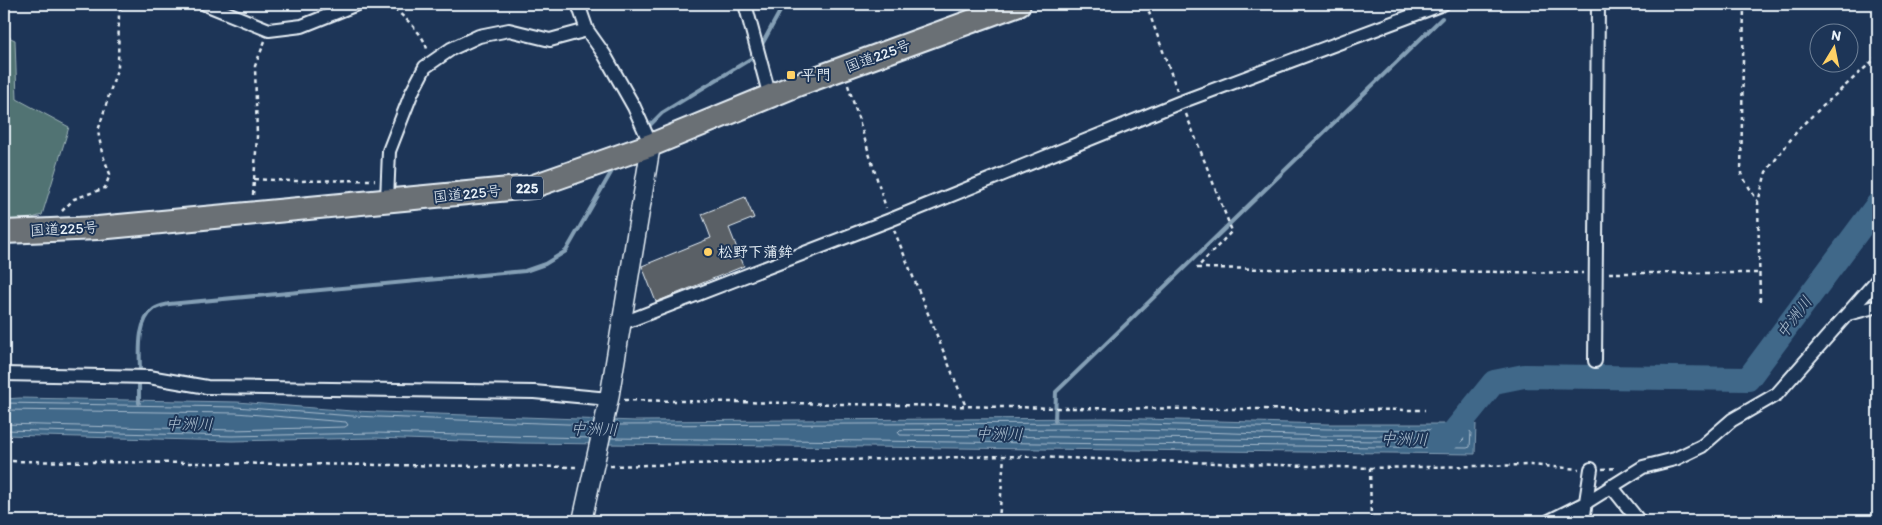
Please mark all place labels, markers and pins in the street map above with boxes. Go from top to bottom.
place label: 平門 [801,66,831,84]
marker: 平門 [785,69,797,81]
place label: 松野下蒲鉾 [718,243,793,261]
marker: 松野下蒲鉾 [702,246,714,258]

